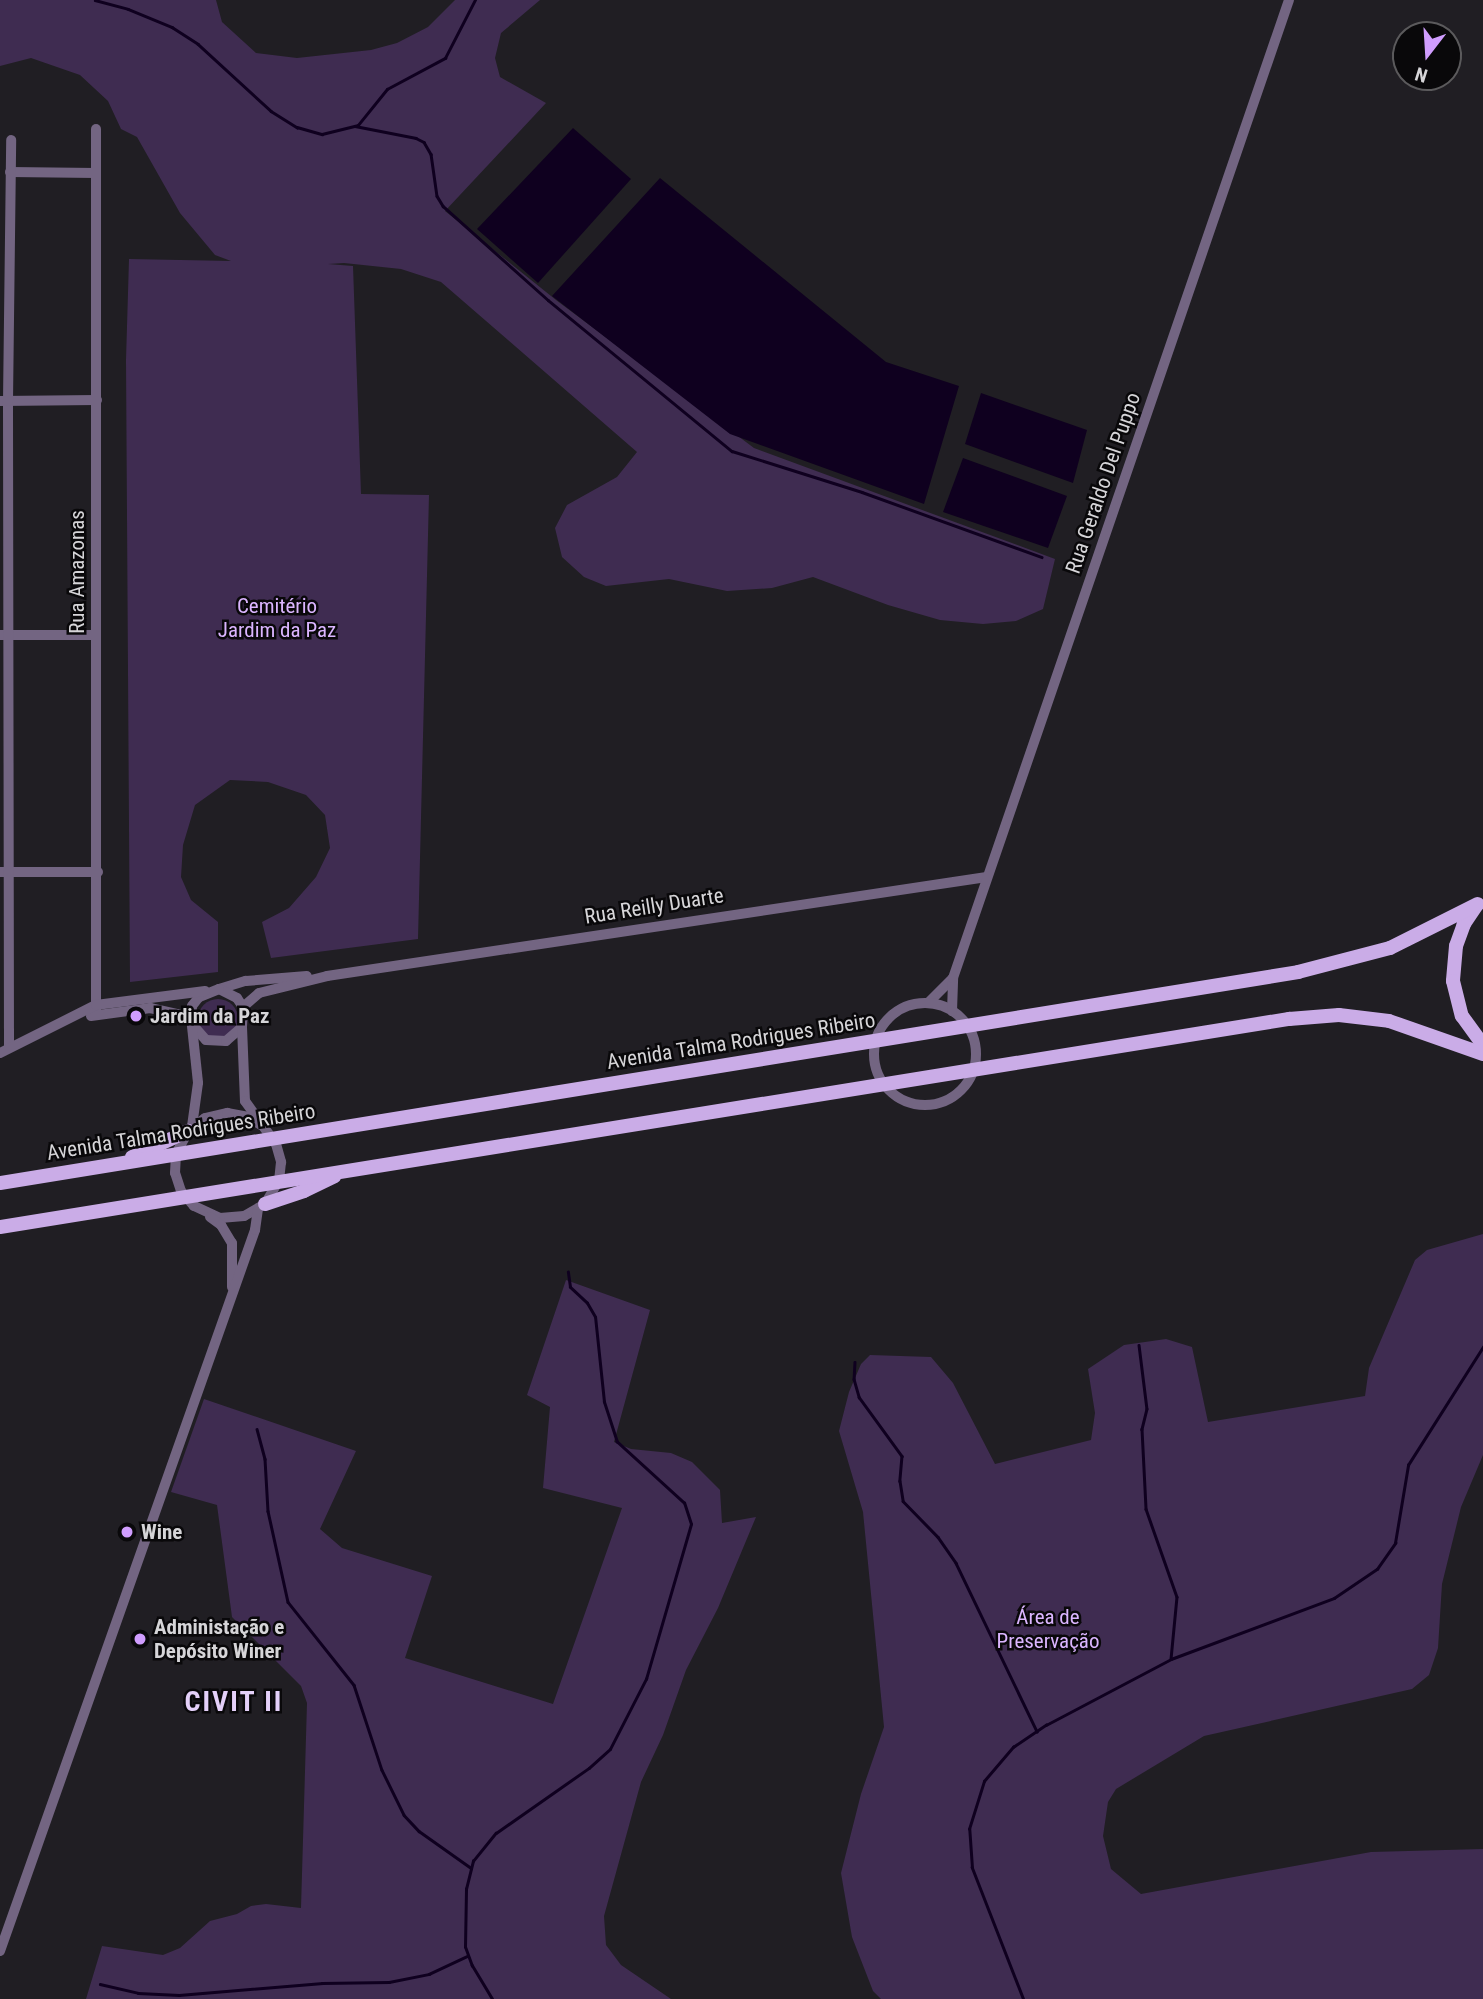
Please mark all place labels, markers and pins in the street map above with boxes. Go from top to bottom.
place label: Jardim da Paz [150,1003,269,1029]
marker: Jardim da Paz [128,1008,144,1024]
place label: Wine [141,1519,182,1545]
marker: Wine [119,1524,135,1540]
place label: Administação e Depósito Winer [154,1614,284,1664]
marker: Administação e Depósito Winer [132,1631,148,1647]

